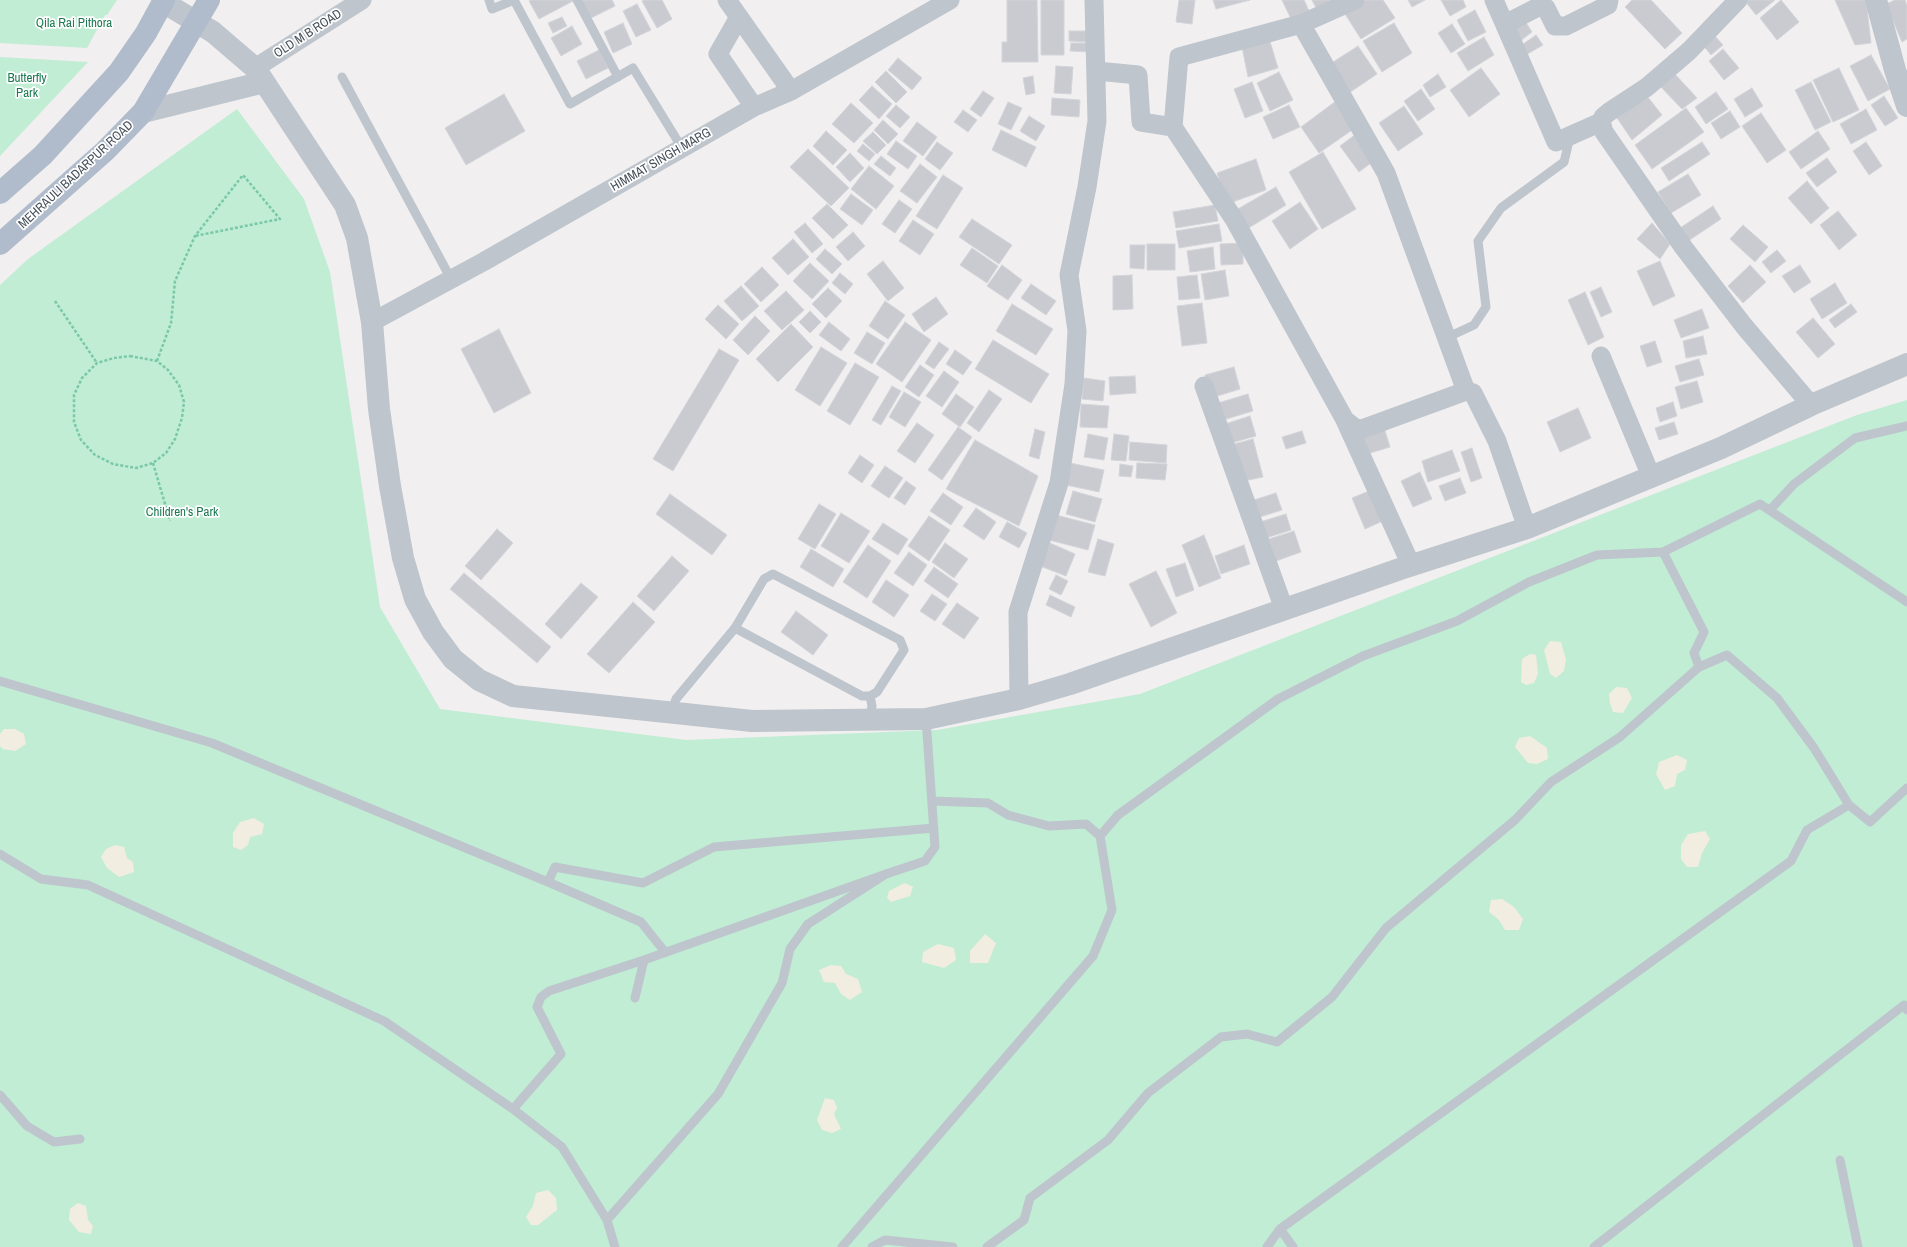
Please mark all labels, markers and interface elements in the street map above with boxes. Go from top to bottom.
street label: OLD M B ROAD [271,6,345,62]
park label: Qila Rai Pithora [36,16,112,32]
park label: Butterfly Park [7,71,47,102]
street label: MEHRAULI BADARPUR ROAD [15,118,137,232]
street label: HIMMAT SINGH MARG [608,125,714,195]
park label: Children's Park [146,505,218,521]

